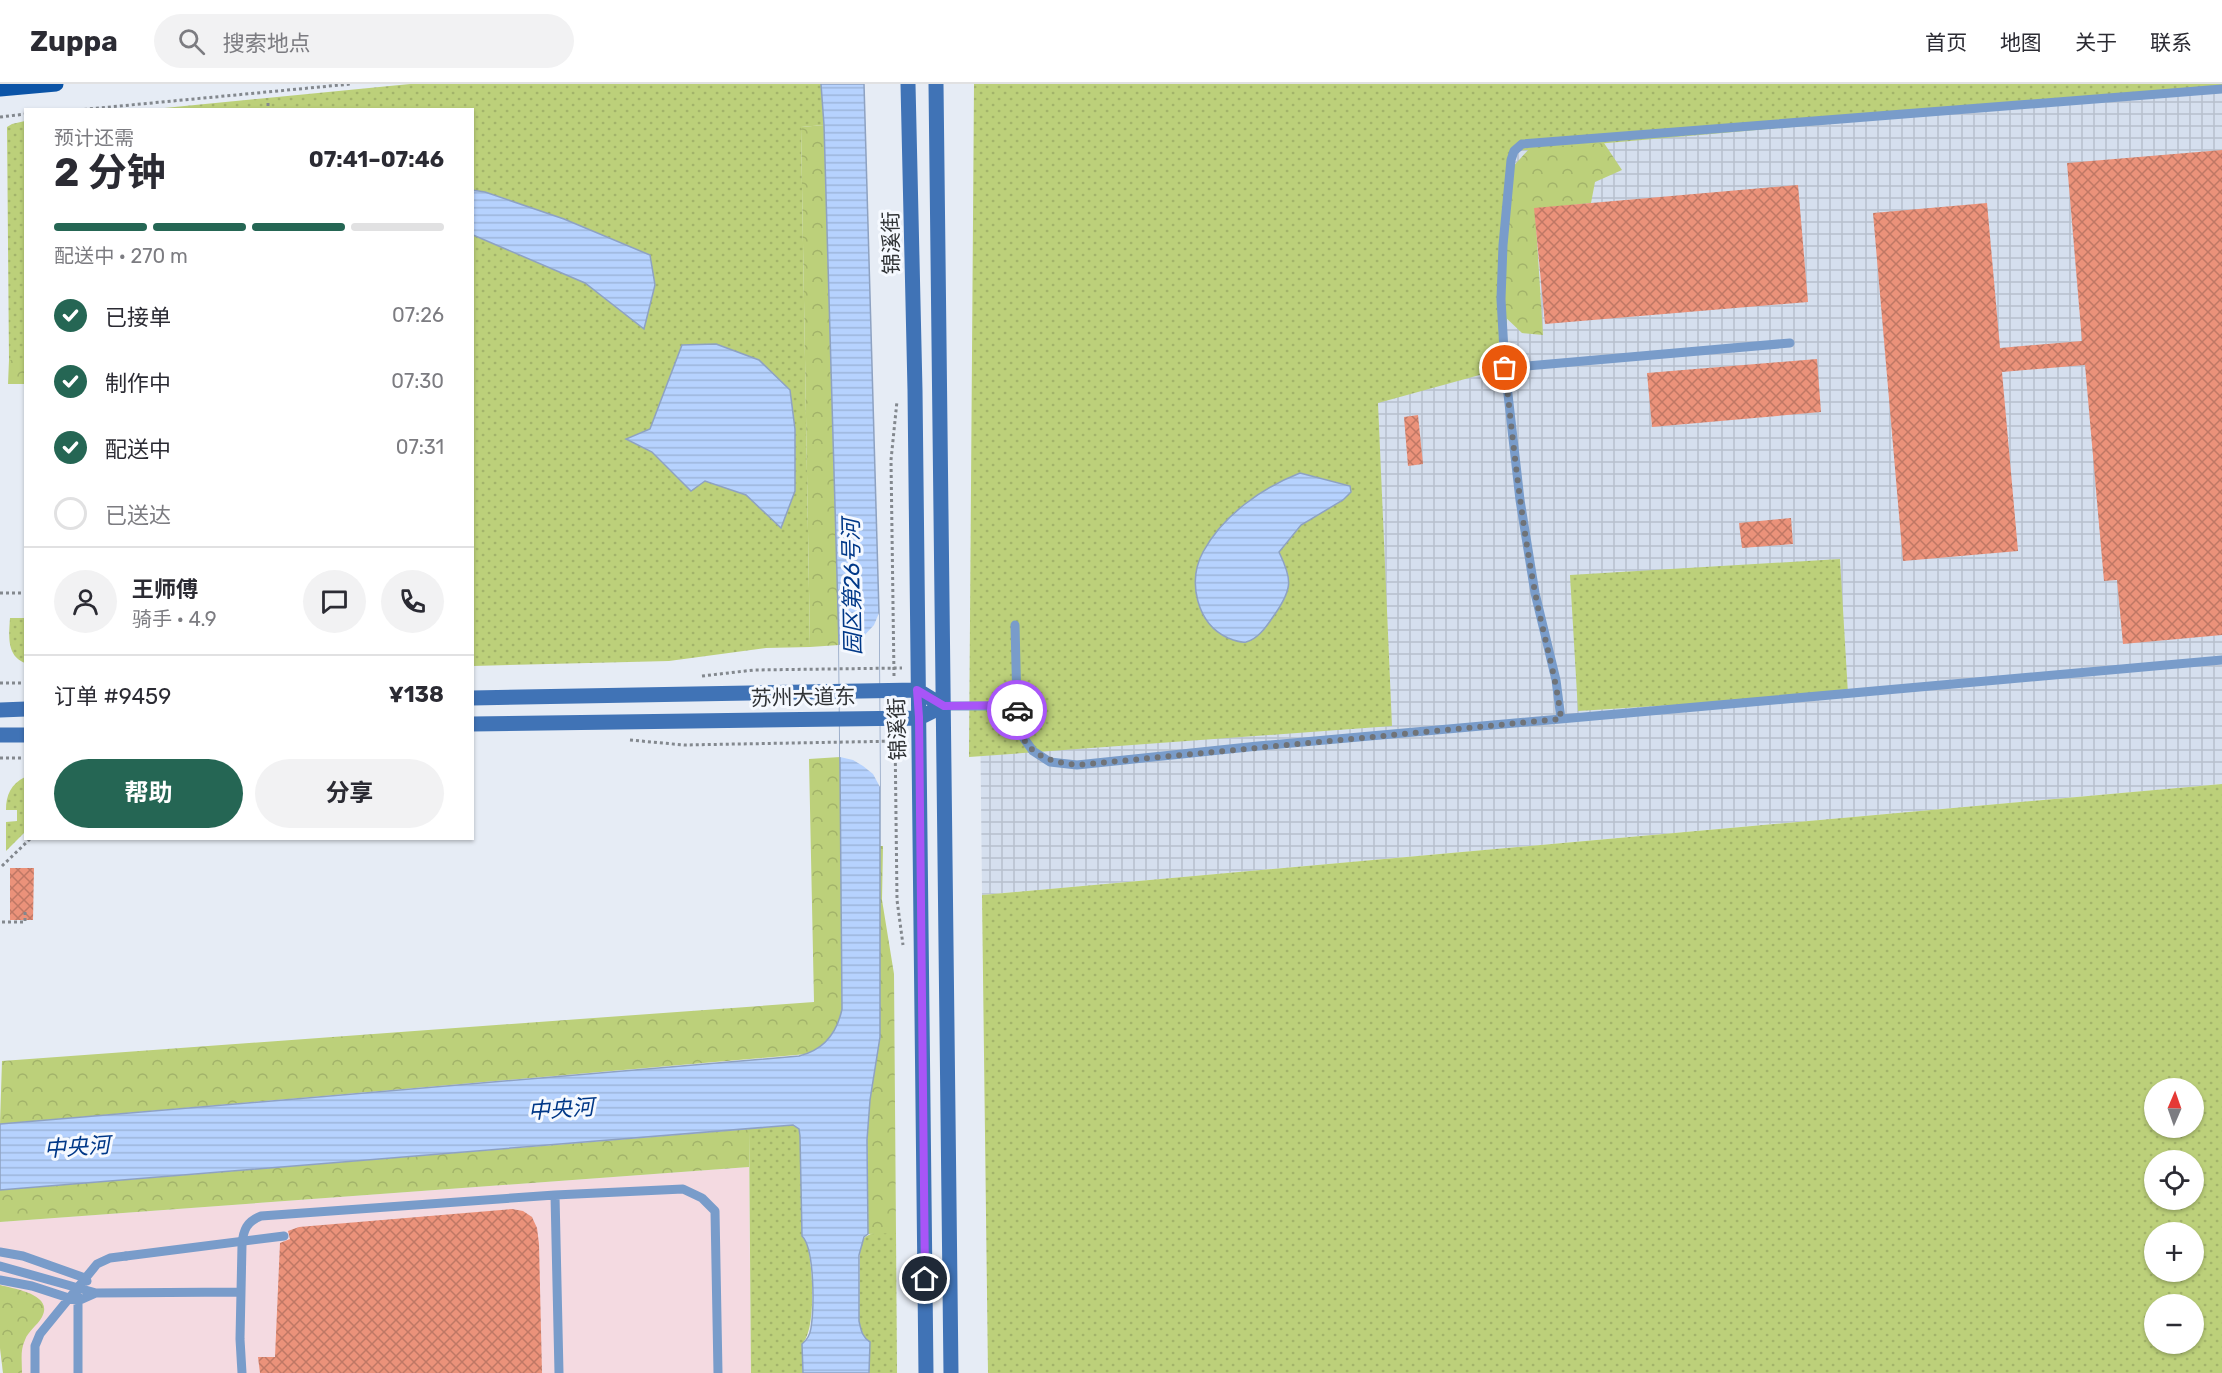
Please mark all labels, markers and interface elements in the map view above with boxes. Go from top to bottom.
search box [154,14,574,68]
text: Zuppa [30,25,118,58]
icon: search [175,25,208,58]
text: 搜索地点 [223,30,311,57]
text: 首页 [1925,30,1967,55]
text: 地图 [2000,30,2042,55]
text: 关于 [2075,30,2117,55]
text: 联系 [2150,30,2192,55]
text: 预计还需 [54,126,134,150]
text: 07:41–07:46 [309,146,444,173]
text: 2 分钟 [54,150,166,196]
street label: 锦溪街 [878,211,904,275]
text: 配送中 · 270 m [54,244,188,268]
icon: check [54,299,87,332]
text: 07:26 [392,303,444,327]
text: 已接单 [105,304,171,331]
pin [1479,342,1530,393]
icon: bag [1488,351,1521,384]
icon: check [54,365,87,398]
text: 07:30 [391,369,444,393]
text: 制作中 [105,370,171,397]
icon: check [54,431,87,464]
text: 07:31 [396,435,444,459]
text: 配送中 [105,436,171,463]
text: 已送达 [105,502,171,529]
water label: 园区第26号河 [837,515,867,655]
button: person [54,570,117,633]
button: chat [303,570,366,633]
button: phone [381,570,444,633]
text: 王师傅 [132,576,198,603]
text: 骑手 · 4.9 [132,607,217,631]
courier [987,680,1047,740]
text: ¥138 [389,681,444,708]
text: 订单 #9459 [54,683,171,710]
street label: 苏州大道东 [750,684,856,710]
icon: car [1001,694,1034,727]
street label: 锦溪街 [883,697,911,761]
button: 帮助 [54,759,243,828]
button: 分享 [255,759,444,828]
north arrow [2144,1078,2204,1138]
map controls [2144,1078,2204,1354]
water label: 中央河 [527,1093,599,1125]
water label: 中央河 [43,1131,115,1163]
button: locate [2144,1150,2204,1210]
button: + [2144,1222,2204,1282]
pin [899,1253,950,1304]
icon: home [908,1262,941,1295]
button: − [2144,1294,2204,1354]

